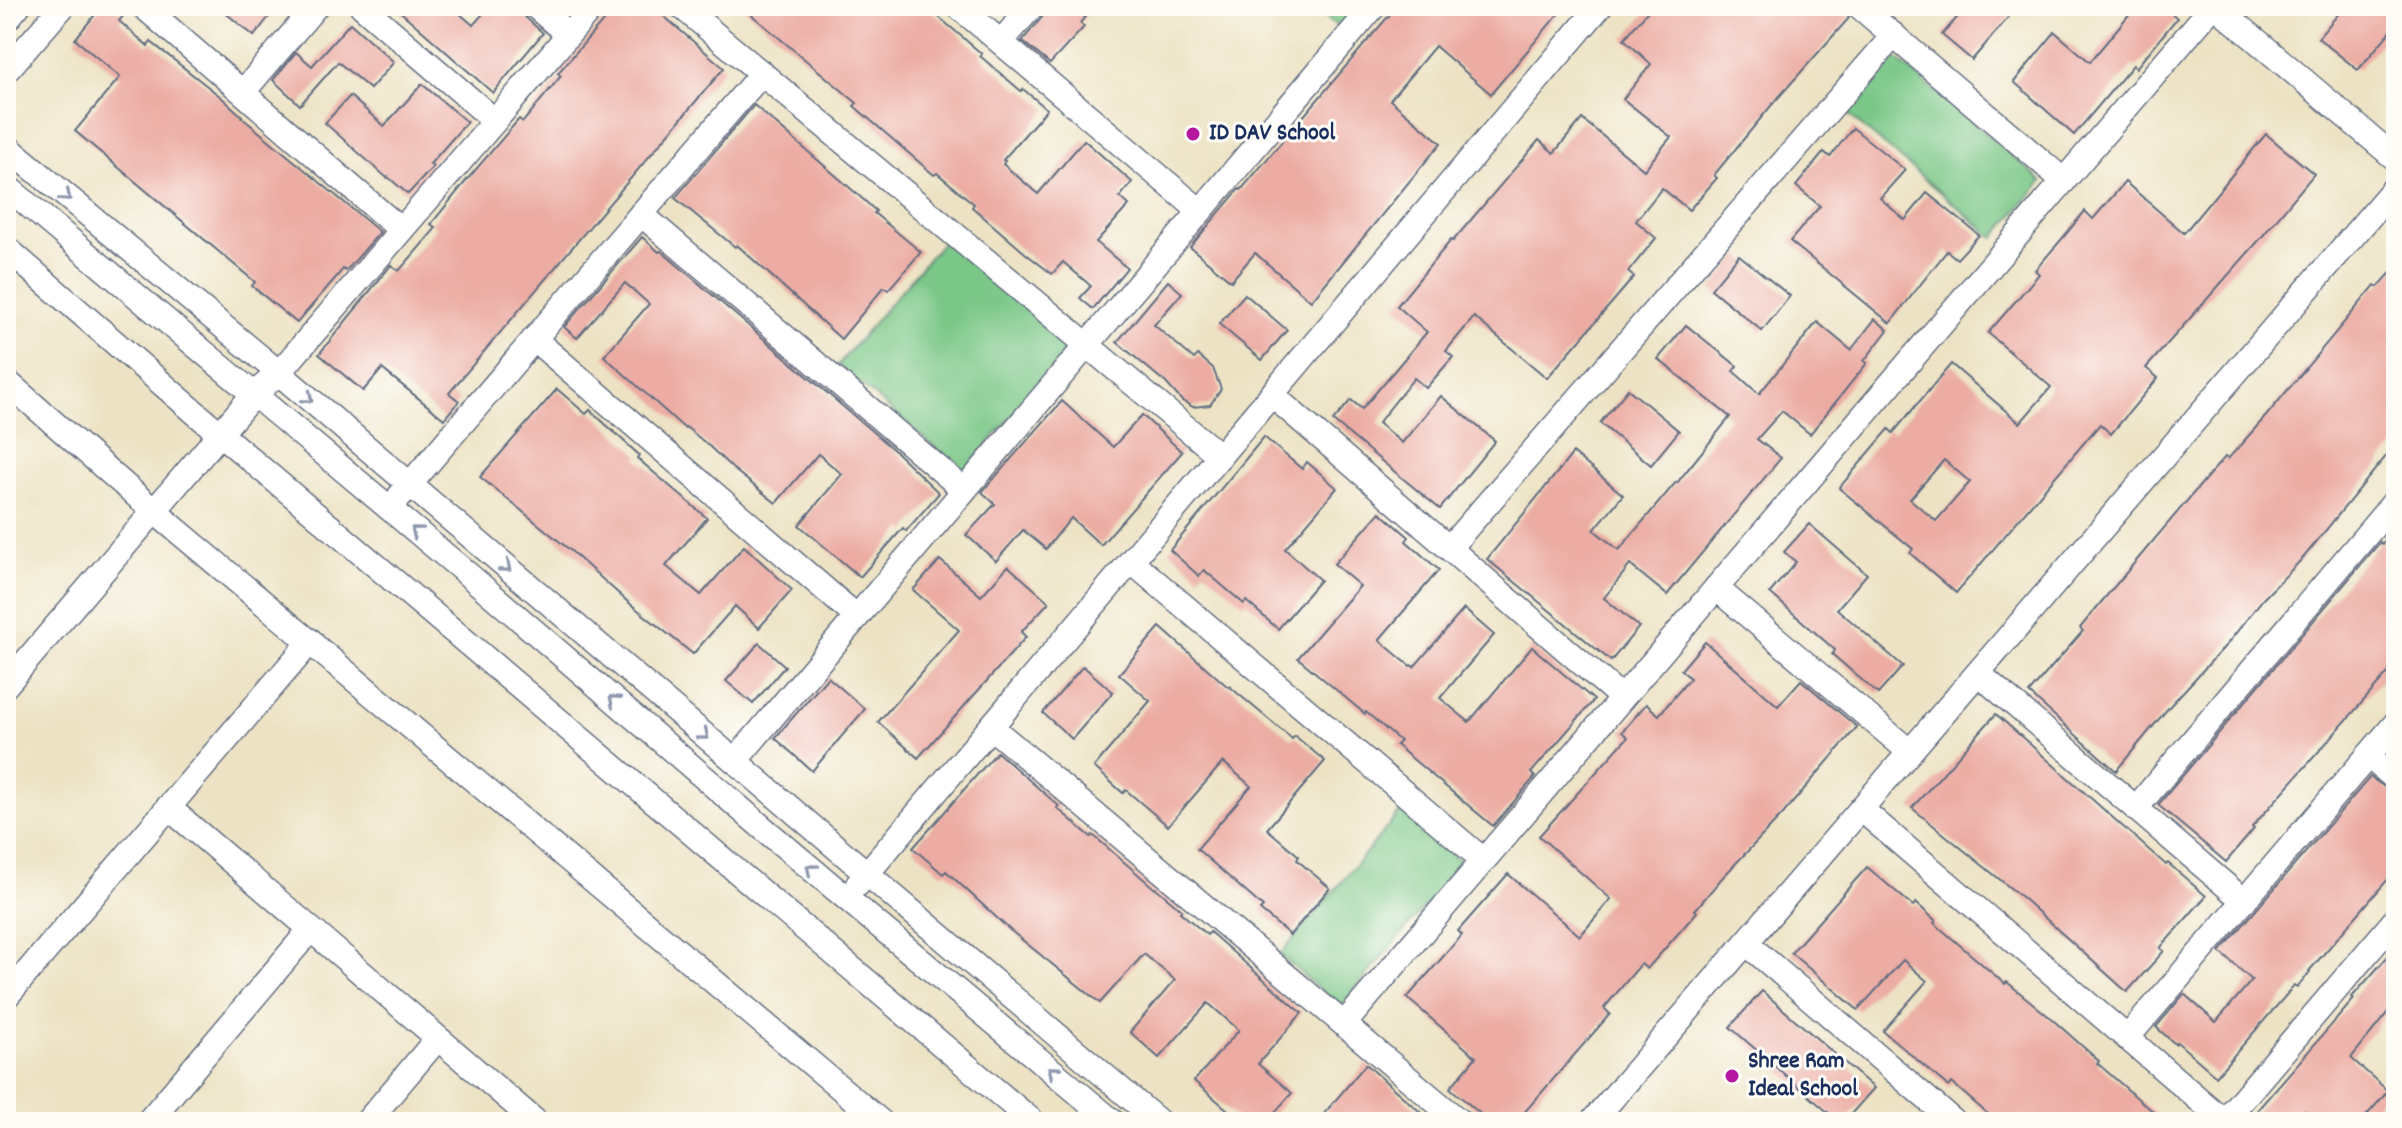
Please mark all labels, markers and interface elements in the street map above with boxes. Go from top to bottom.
place label: ID DAV School [1209,117,1335,151]
marker: ID DAV School [1184,125,1202,143]
one-way arrow [57,186,71,201]
one-way arrow [299,388,314,403]
one-way arrow [411,526,425,541]
one-way arrow [497,557,512,572]
one-way arrow [608,695,623,709]
one-way arrow [695,725,710,740]
one-way arrow [806,864,820,879]
place label: Shree Ram Ideal School [1748,1045,1858,1107]
one-way arrow [1048,1067,1063,1081]
marker: Shree Ram Ideal School [1723,1067,1741,1085]

